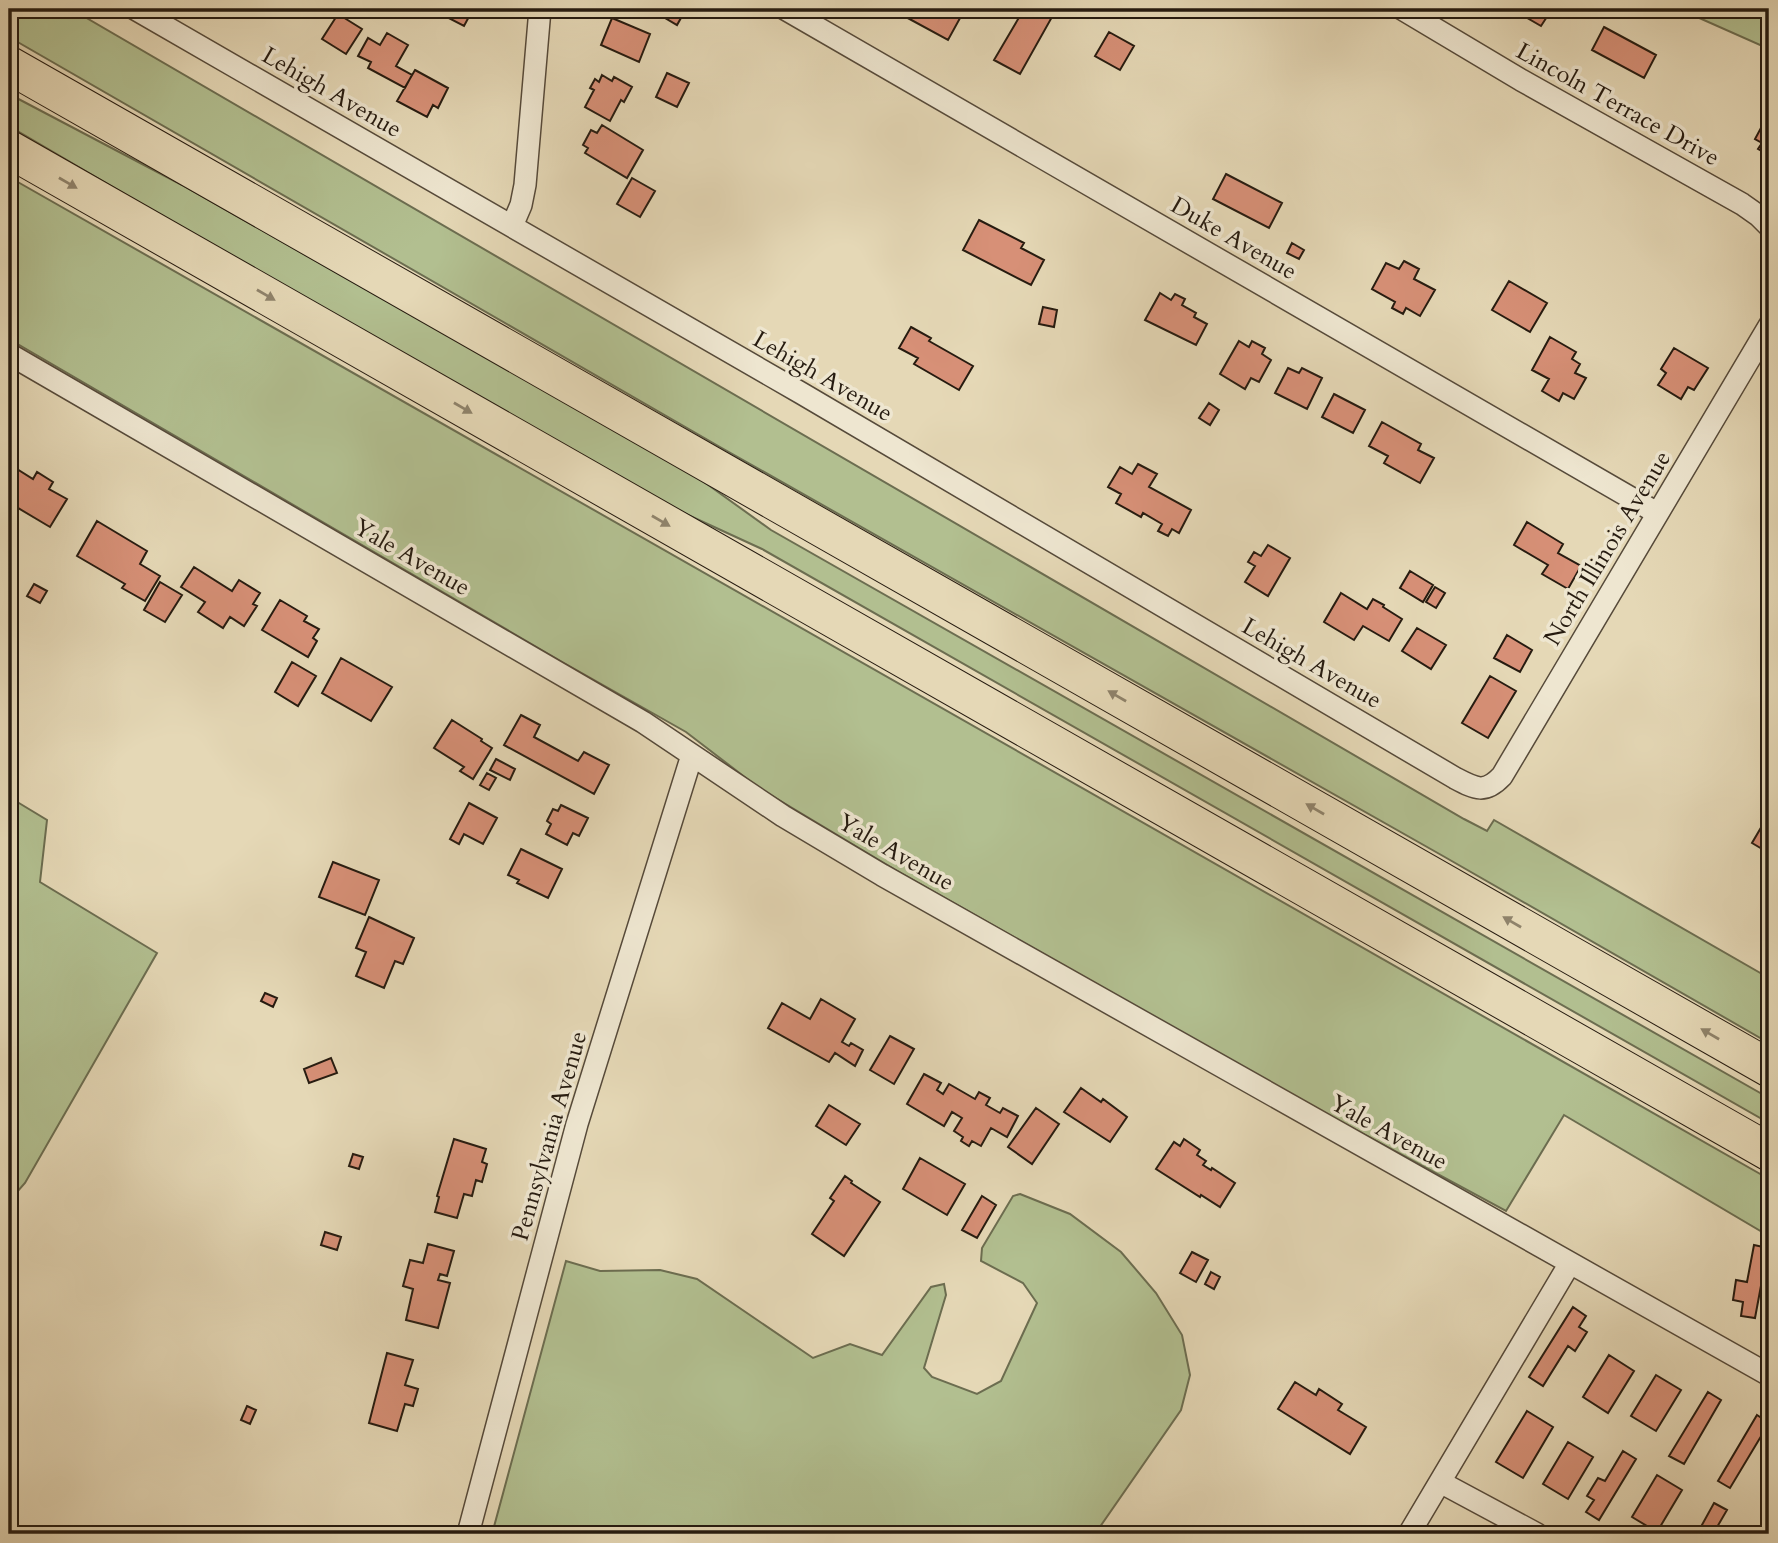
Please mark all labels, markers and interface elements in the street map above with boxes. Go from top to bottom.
street label: Lincoln Terrace Drive [1510,35,1725,174]
street label: Lehigh Avenue [256,39,408,146]
one-way arrow [58,177,78,189]
street label: Duke Avenue [1165,189,1303,288]
one-way arrow [256,289,275,301]
street label: Lehigh Avenue [747,323,899,430]
one-way arrow [454,402,473,414]
street label: North Illinois Avenue [1536,445,1679,652]
street label: Yale Avenue [347,511,476,604]
one-way arrow [651,515,670,527]
street label: Lehigh Avenue [1236,610,1388,717]
one-way arrow [1107,690,1127,702]
one-way arrow [1305,803,1324,815]
street label: Yale Avenue [831,806,960,899]
one-way arrow [1503,916,1522,928]
street label: Pennsylvania Avenue [504,1027,595,1245]
one-way arrow [1700,1028,1720,1040]
street label: Yale Avenue [1324,1087,1453,1178]

